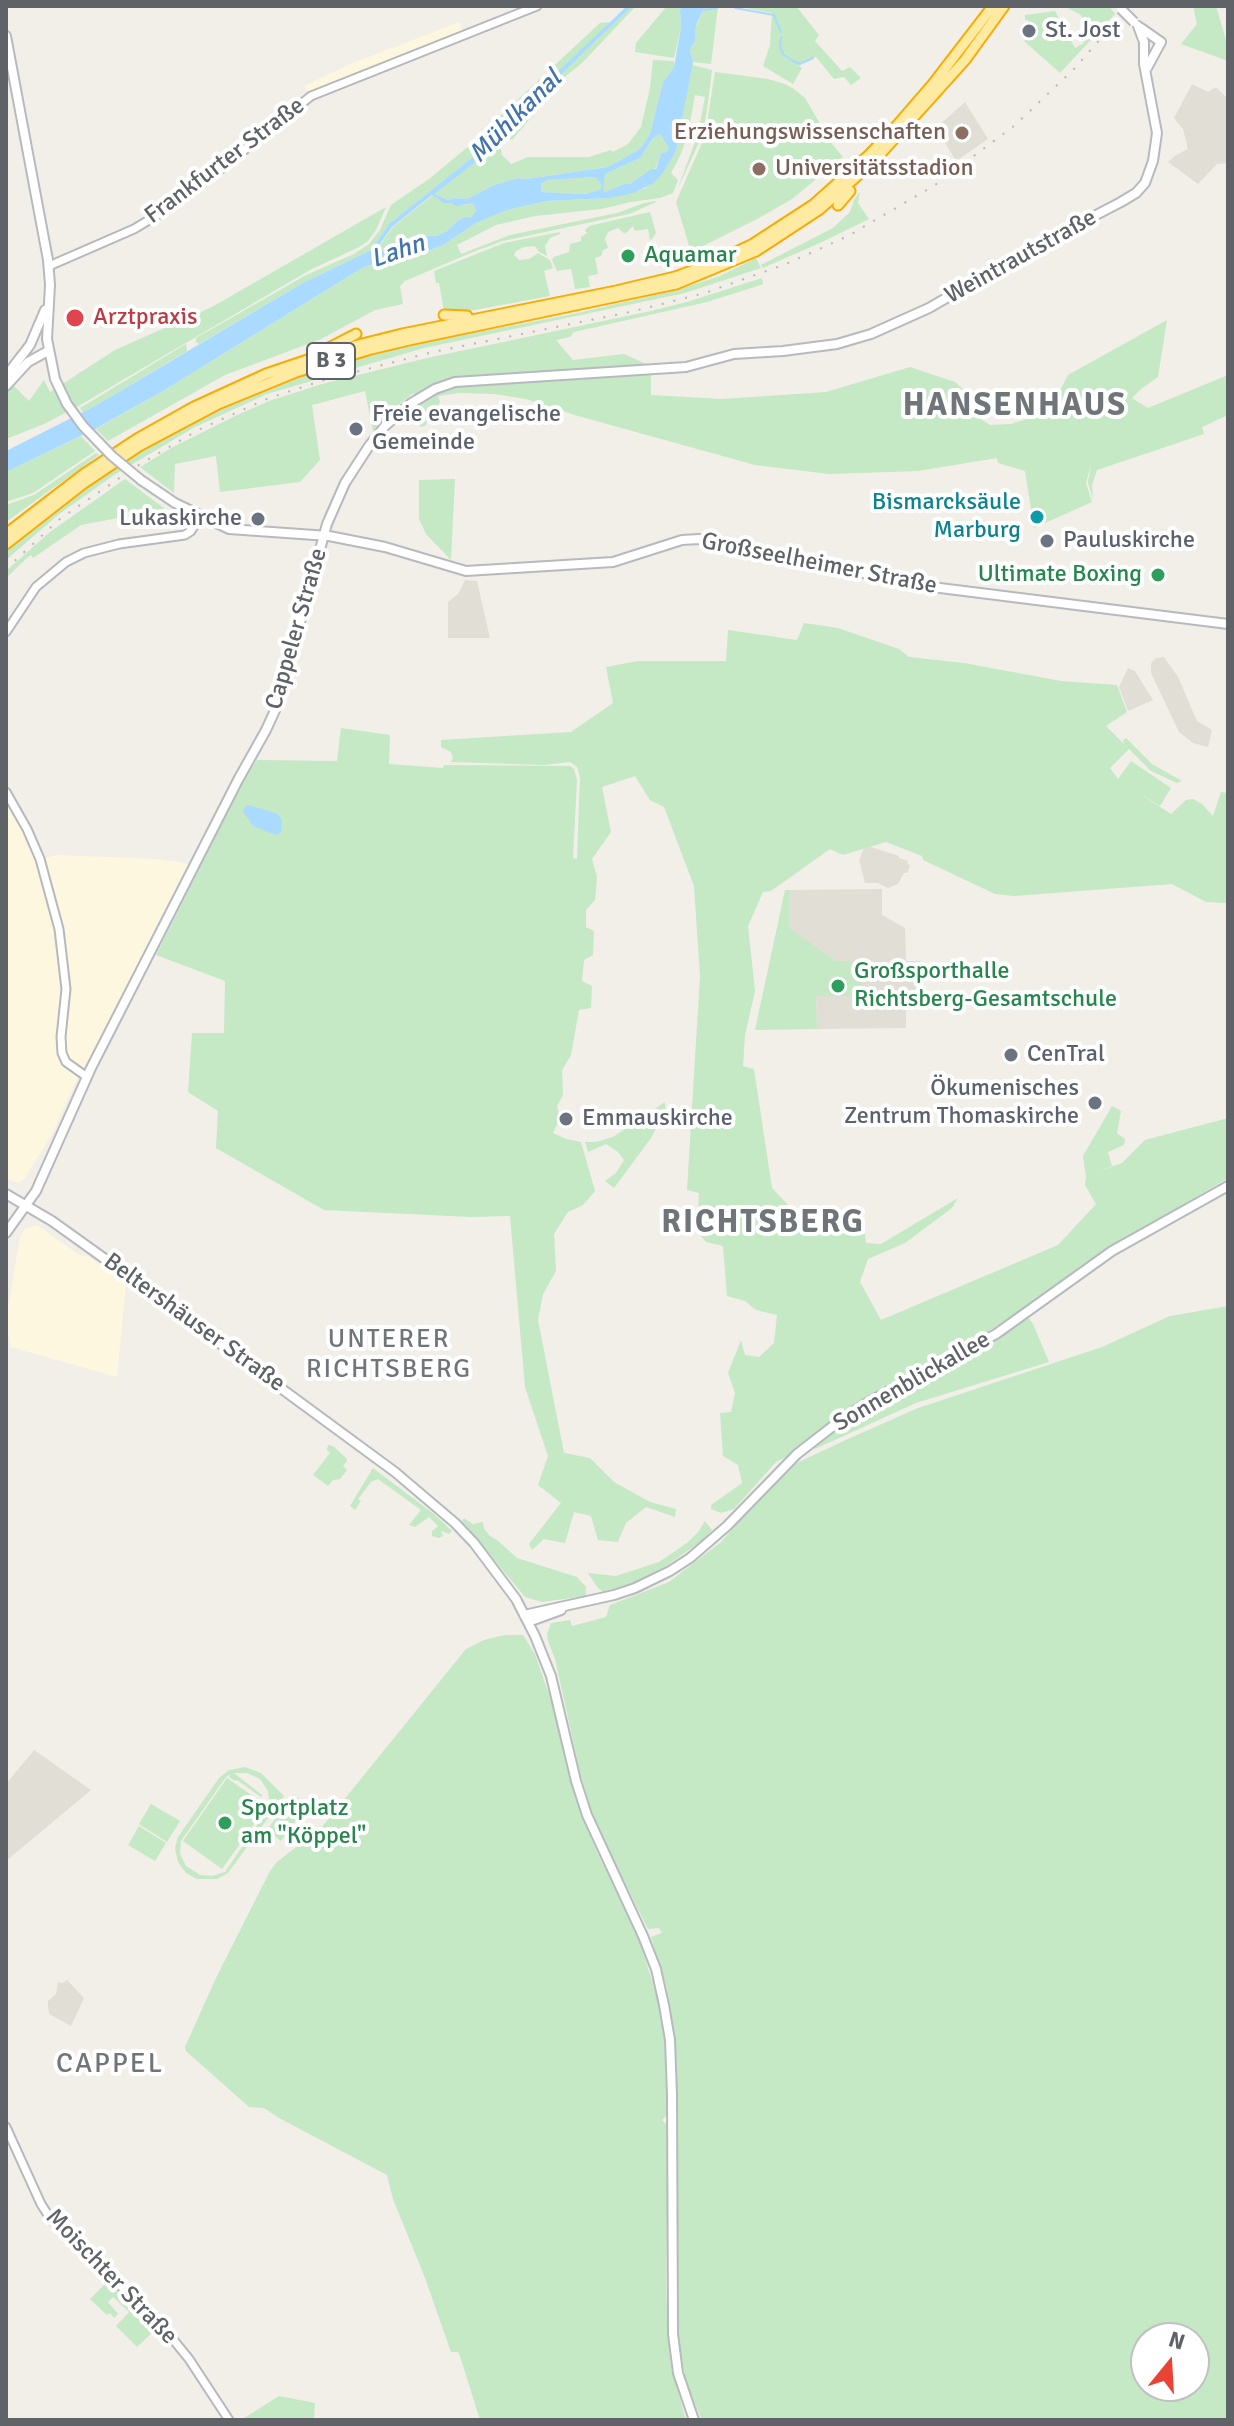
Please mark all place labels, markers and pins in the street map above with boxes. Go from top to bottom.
place label: St. Jost [1045,17,1120,45]
marker: St. Jost [1020,22,1038,40]
place label: Erziehungswissenschaften [674,119,946,147]
marker: Erziehungswissenschaften [953,124,971,142]
place label: Universitätsstadion [775,155,974,183]
marker: Universitätsstadion [750,160,768,178]
place label: Aquamar [644,242,737,270]
marker: Aquamar [619,247,637,265]
place label: Arztpraxis [93,304,197,332]
marker: Arztpraxis [64,307,86,329]
place label: Freie evangelische Gemeinde [372,401,561,457]
marker: Freie evangelische Gemeinde [347,420,365,438]
place label: Bismarcksäule Marburg [872,489,1021,545]
place label: Lukaskirche [119,505,242,533]
marker: Bismarcksäule Marburg [1028,508,1046,526]
marker: Lukaskirche [249,510,267,528]
place label: Pauluskirche [1063,527,1195,555]
marker: Pauluskirche [1038,532,1056,550]
place label: Ultimate Boxing [978,561,1142,589]
marker: Ultimate Boxing [1149,566,1167,584]
place label: Großsporthalle Richtsberg-Gesamtschule [854,958,1117,1014]
marker: Großsporthalle Richtsberg-Gesamtschule [829,977,847,995]
place label: CenTral [1027,1041,1105,1069]
marker: CenTral [1002,1046,1020,1064]
place label: Ökumenisches Zentrum Thomaskirche [844,1075,1079,1131]
marker: Ökumenisches Zentrum Thomaskirche [1086,1094,1104,1112]
place label: Emmauskirche [582,1105,733,1133]
marker: Emmauskirche [557,1110,575,1128]
place label: Sportplatz am "Köppel" [241,1795,366,1851]
marker: Sportplatz am "Köppel" [216,1814,234,1832]

